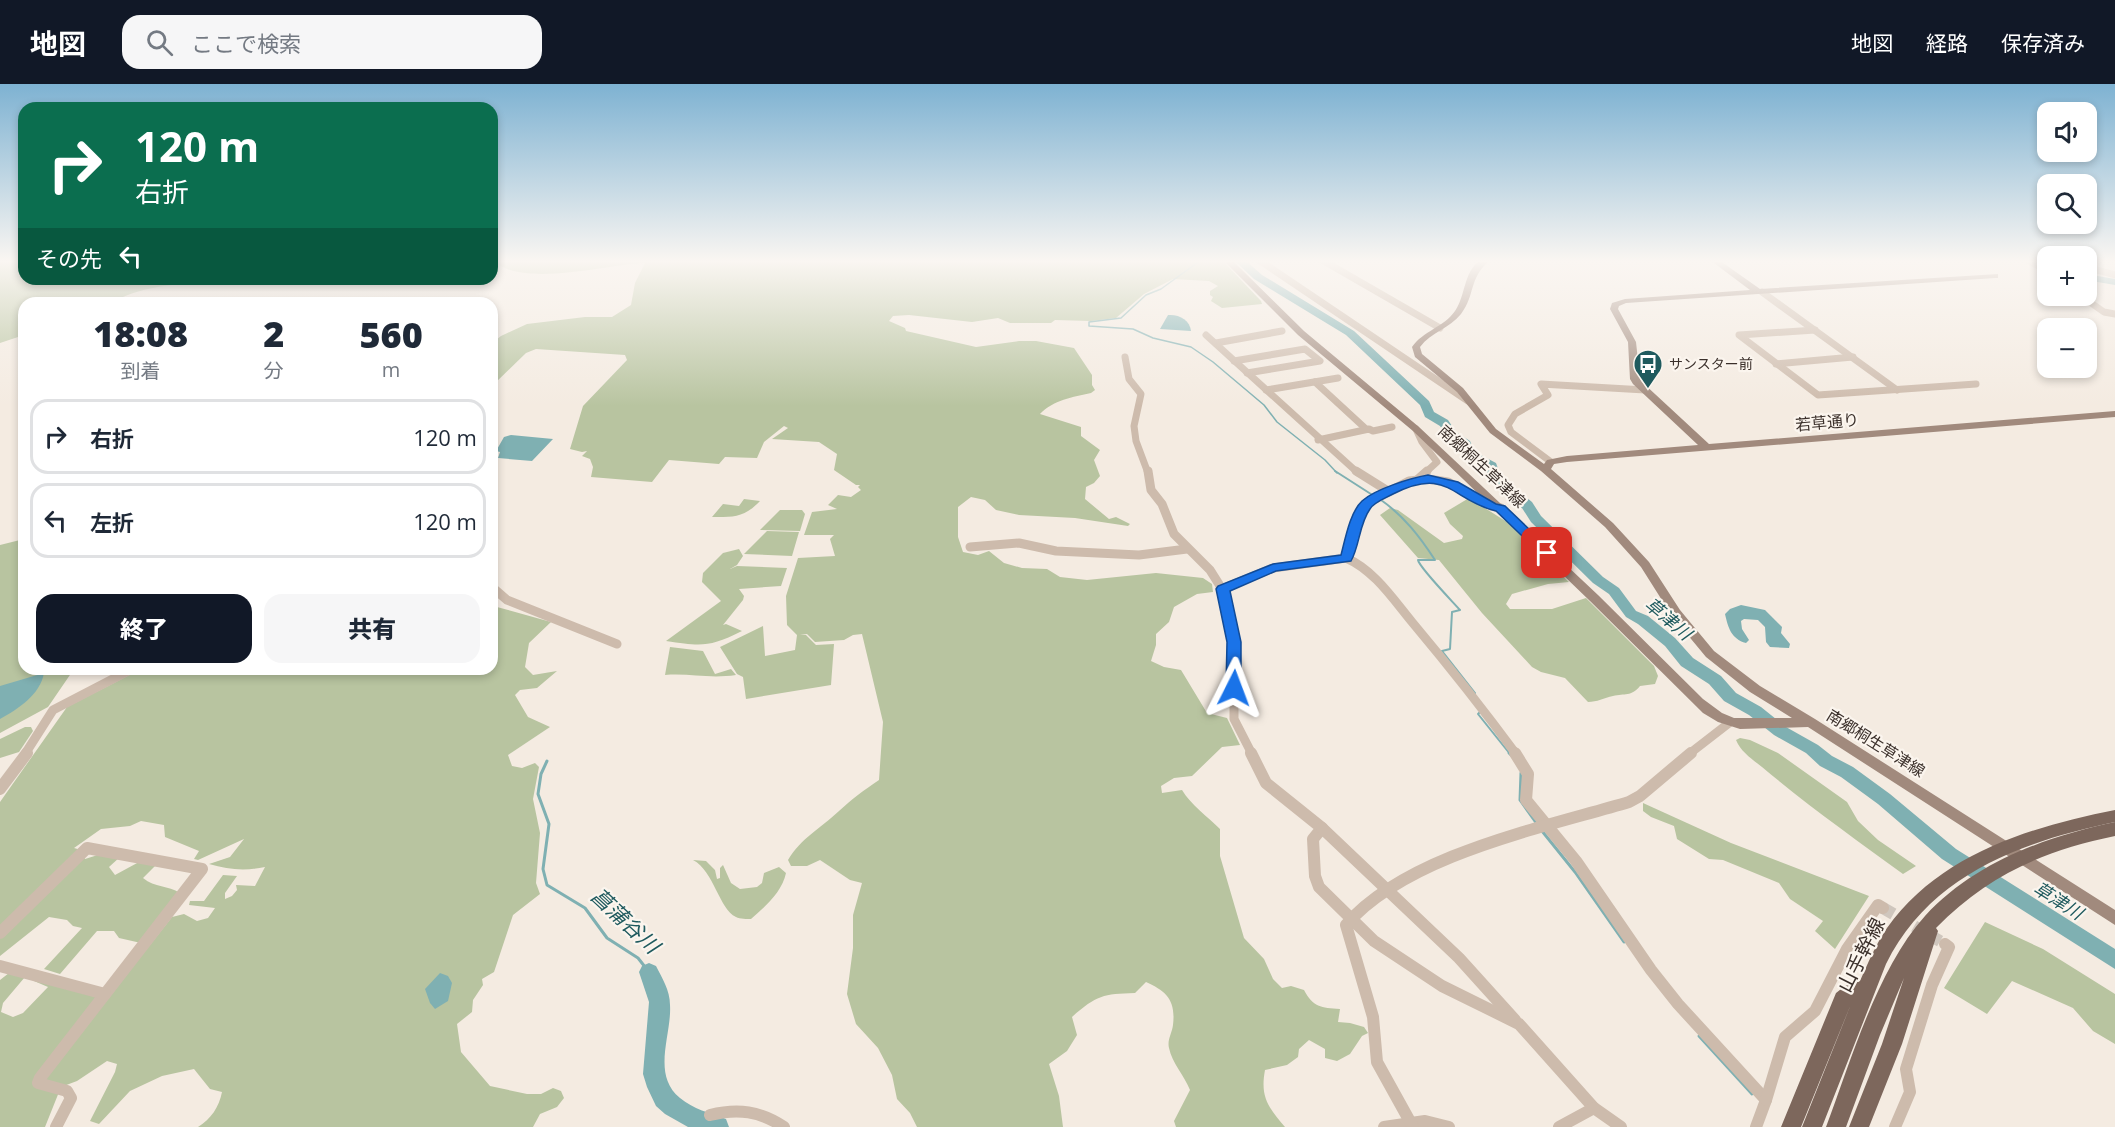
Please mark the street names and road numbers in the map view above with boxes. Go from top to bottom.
street label: 若草通り [1794,408,1860,436]
street label: 南郷桐生草津線 [1434,420,1530,512]
street label: 南郷桐生草津線 [1823,704,1929,782]
street label: 山手幹線 [1830,913,1891,997]

